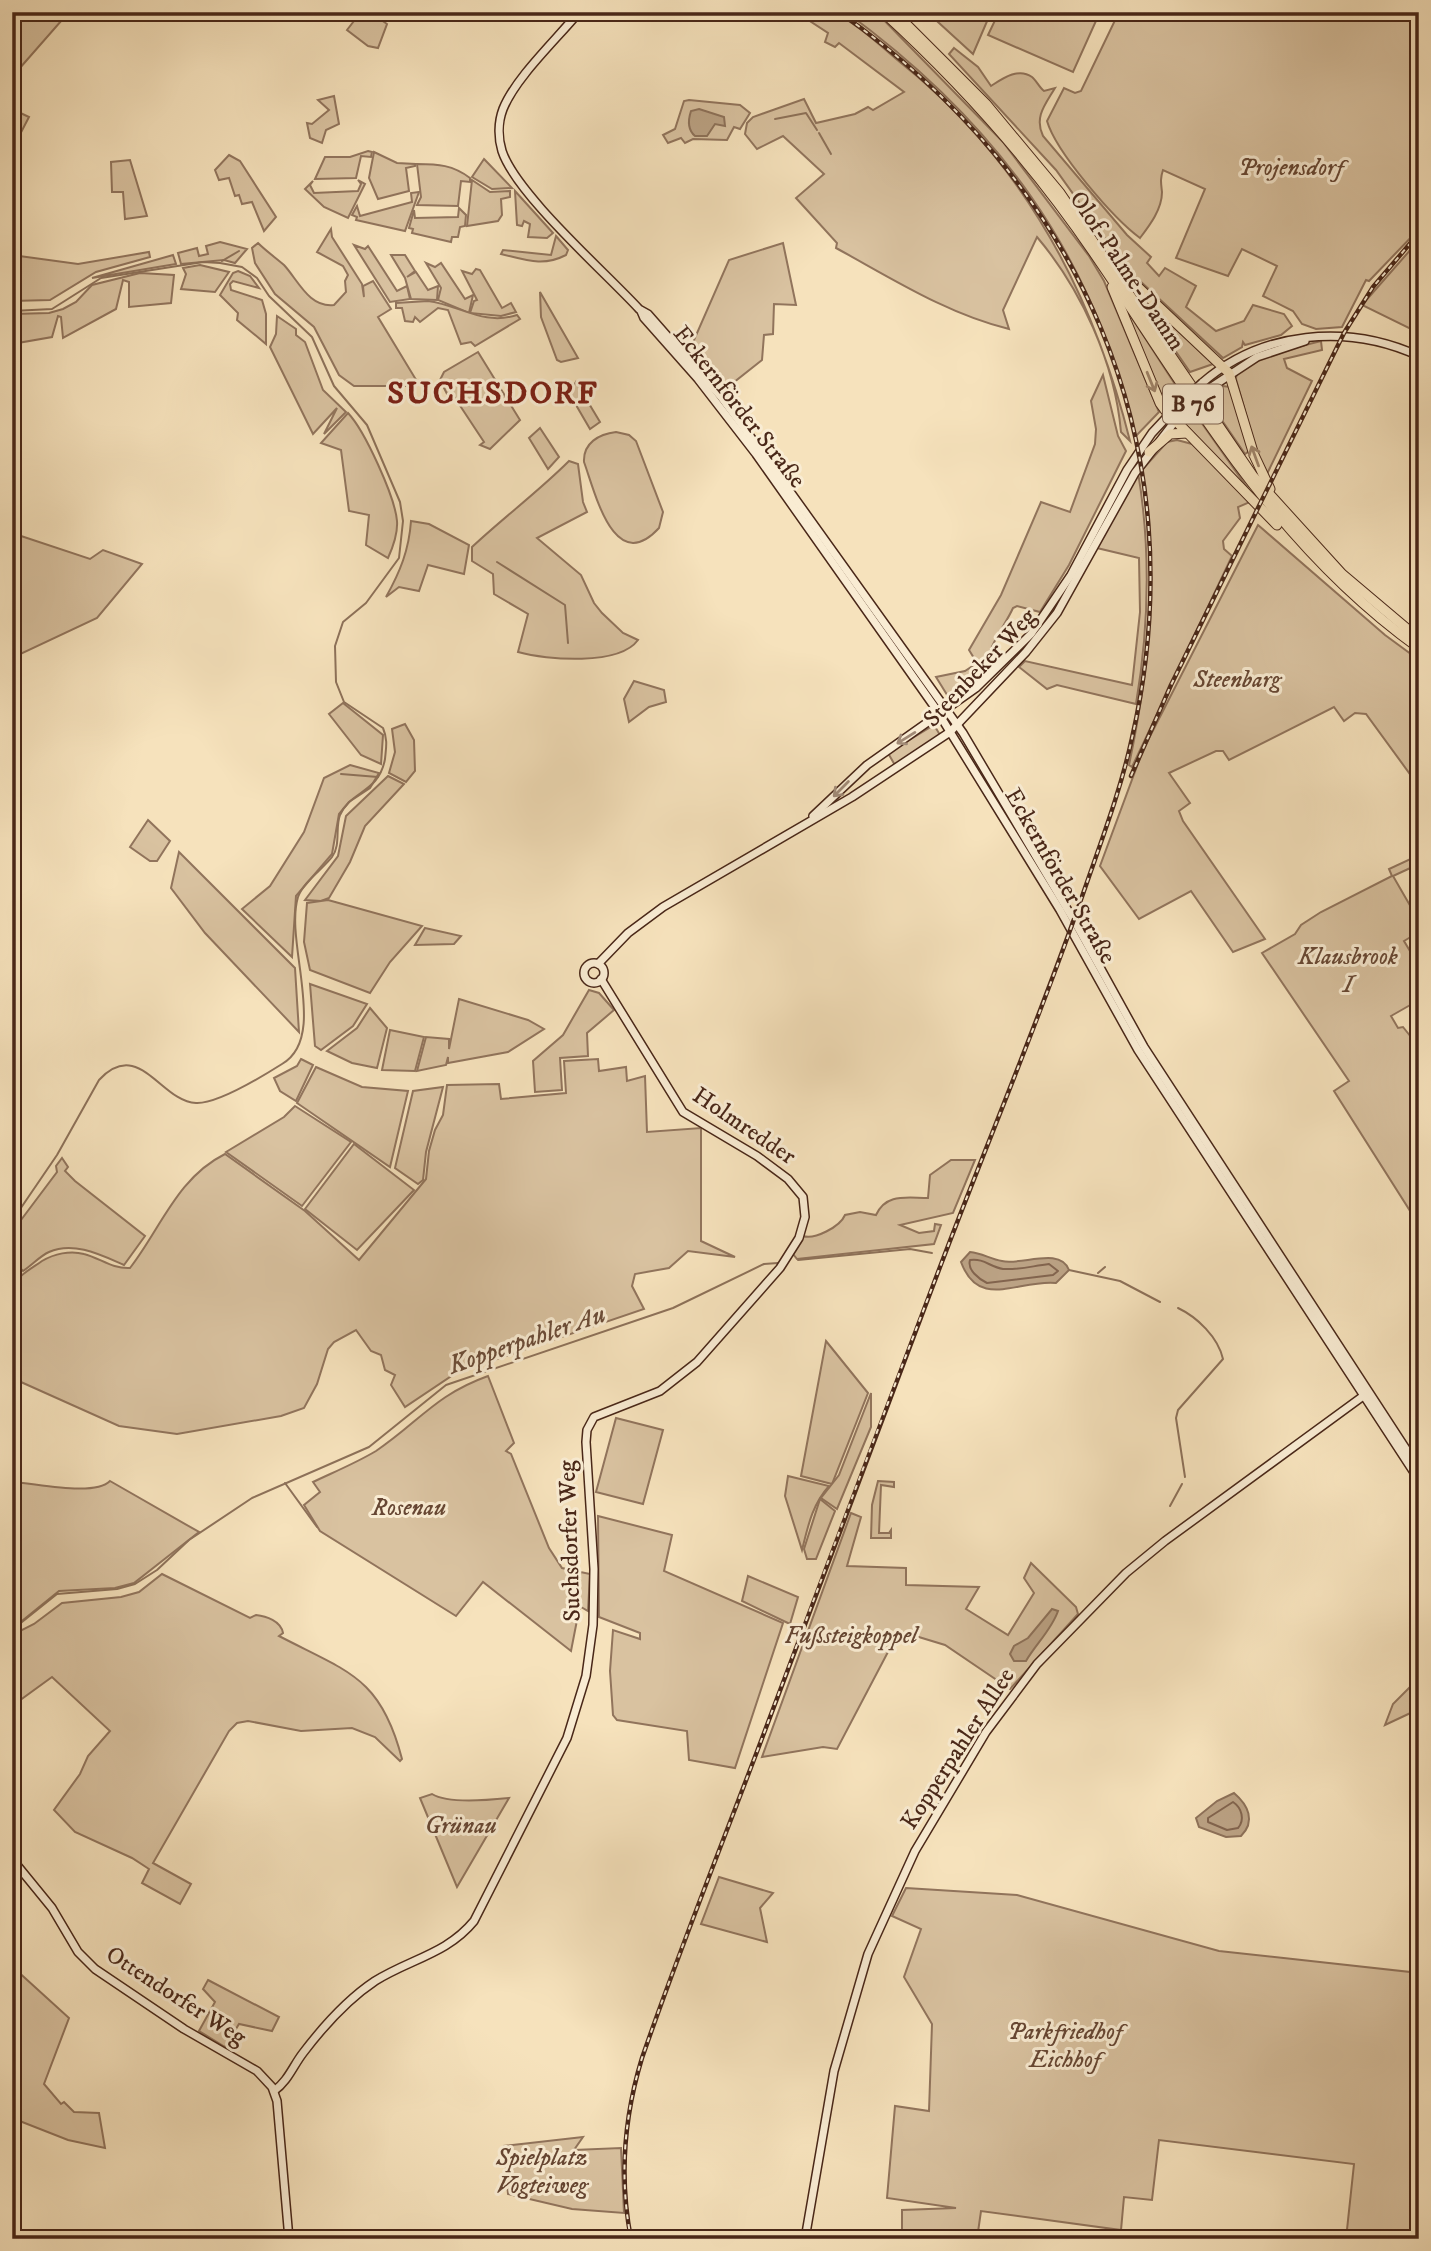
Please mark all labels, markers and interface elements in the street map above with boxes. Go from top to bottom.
park label: Projensdorf [1238,153,1350,183]
street label: Olof-Palme-Damm [1063,185,1191,357]
street label: Eckernförder Straße [666,320,812,494]
one-way arrow [1145,370,1158,392]
district label: SUCHSDORF [387,374,599,414]
road number: B 76 [1163,384,1223,424]
one-way arrow [1248,445,1260,467]
street label: Steenbeker Weg [917,602,1043,734]
park label: Steenbarg [1192,665,1283,695]
one-way arrow [896,732,916,746]
one-way arrow [833,780,850,797]
street label: Eckernförder Straße [997,783,1123,969]
park label: Klausbrook I [1297,942,1398,1000]
street label: Holmredder [687,1080,801,1172]
water label: Kopperpahler Au [443,1298,610,1383]
street label: Suchsdorfer Weg [552,1459,588,1622]
park label: Rosenau [371,1493,446,1523]
park label: Fußsteigkoppel [785,1621,920,1651]
street label: Kopperpahler Allee [895,1662,1021,1835]
park label: Grünau [425,1811,497,1841]
street label: Ottendorfer Weg [100,1939,252,2053]
park label: Parkfriedhof Eichhof [1008,2017,1129,2075]
park label: Spielplatz Vogteiweg [495,2143,590,2201]

